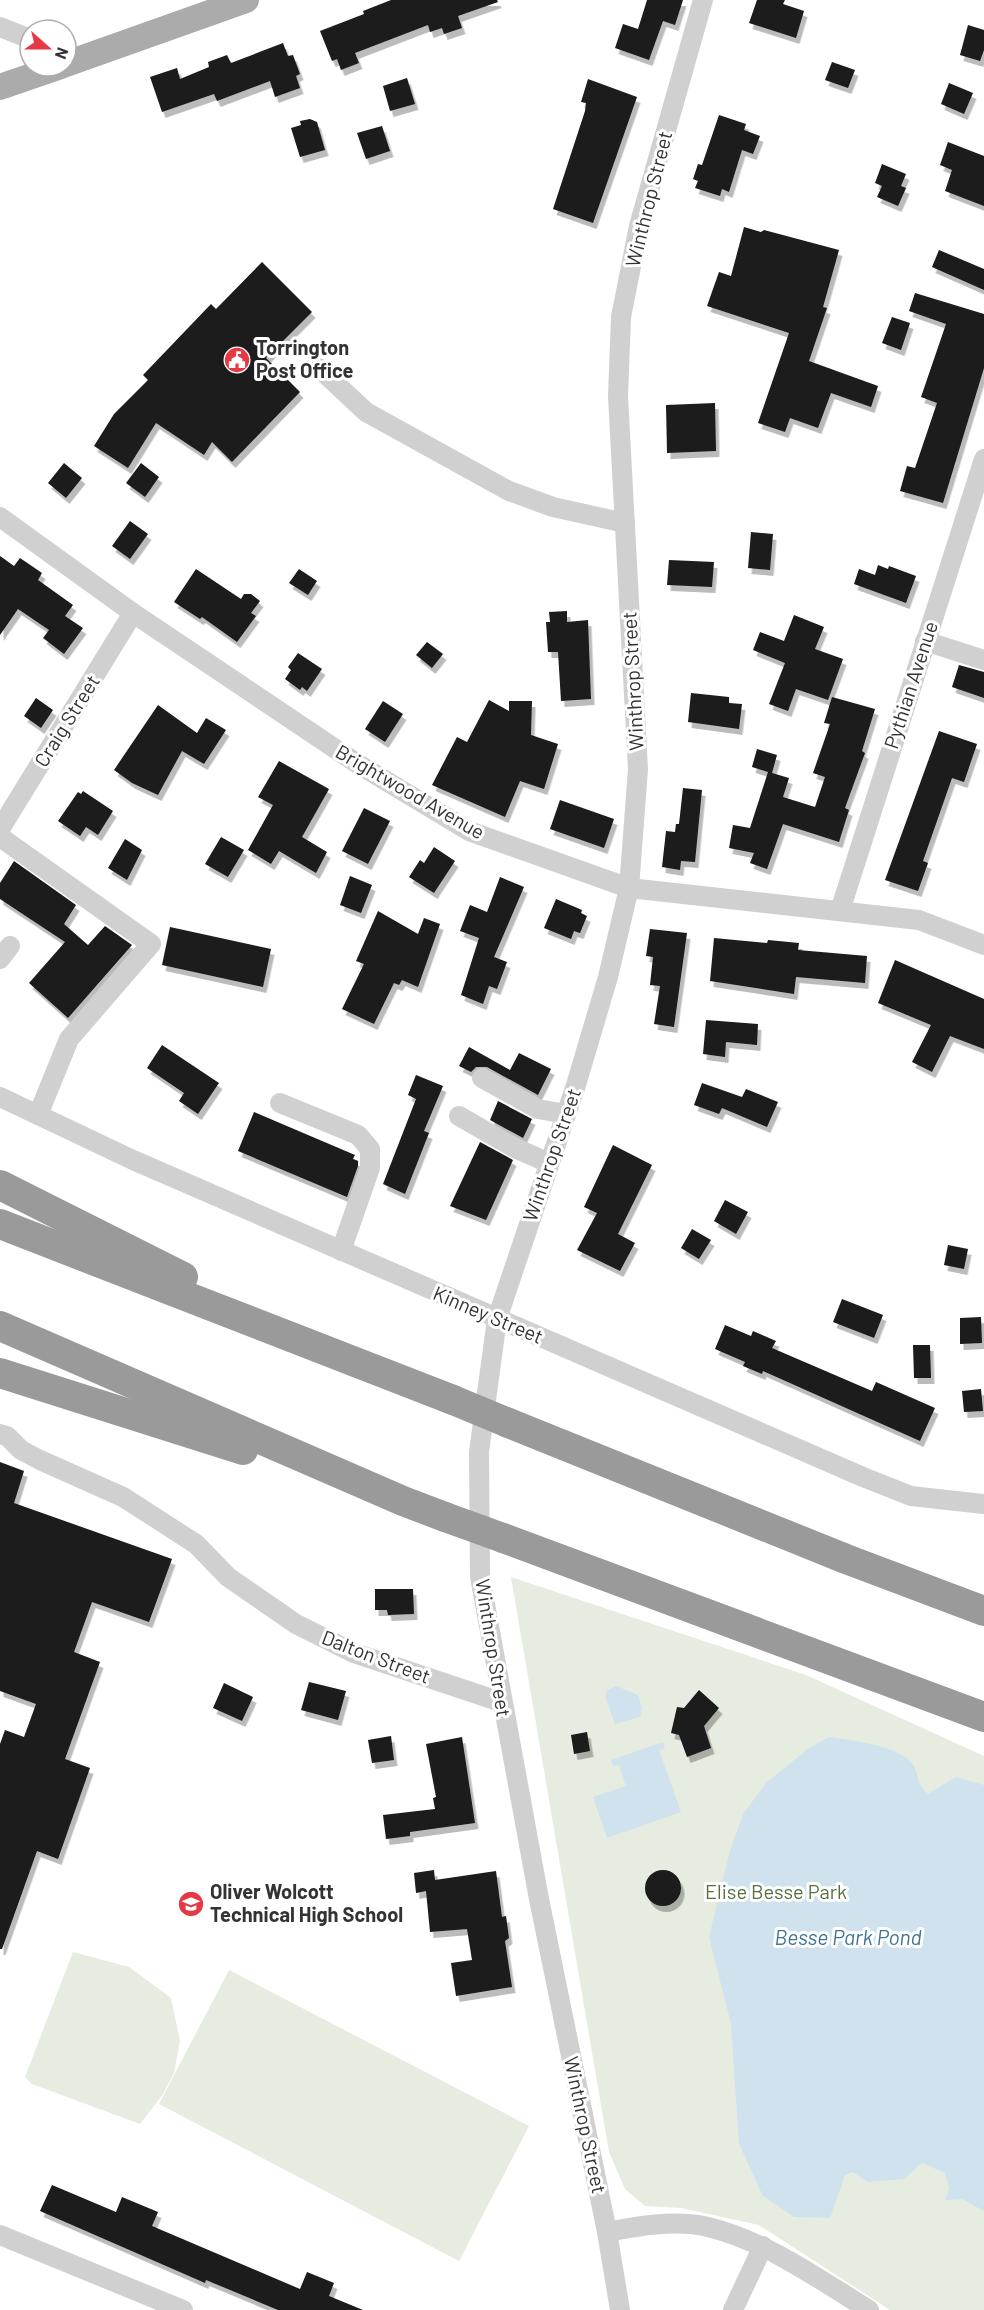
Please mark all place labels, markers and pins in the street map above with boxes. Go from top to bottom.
place label: Torrington Post Office [256,335,354,382]
public building icon: Torrington Post Office [222,345,252,375]
place label: Oliver Wolcott Technical High School [210,1879,403,1926]
school or university icon: Oliver Wolcott Technical High School [176,1889,206,1919]

